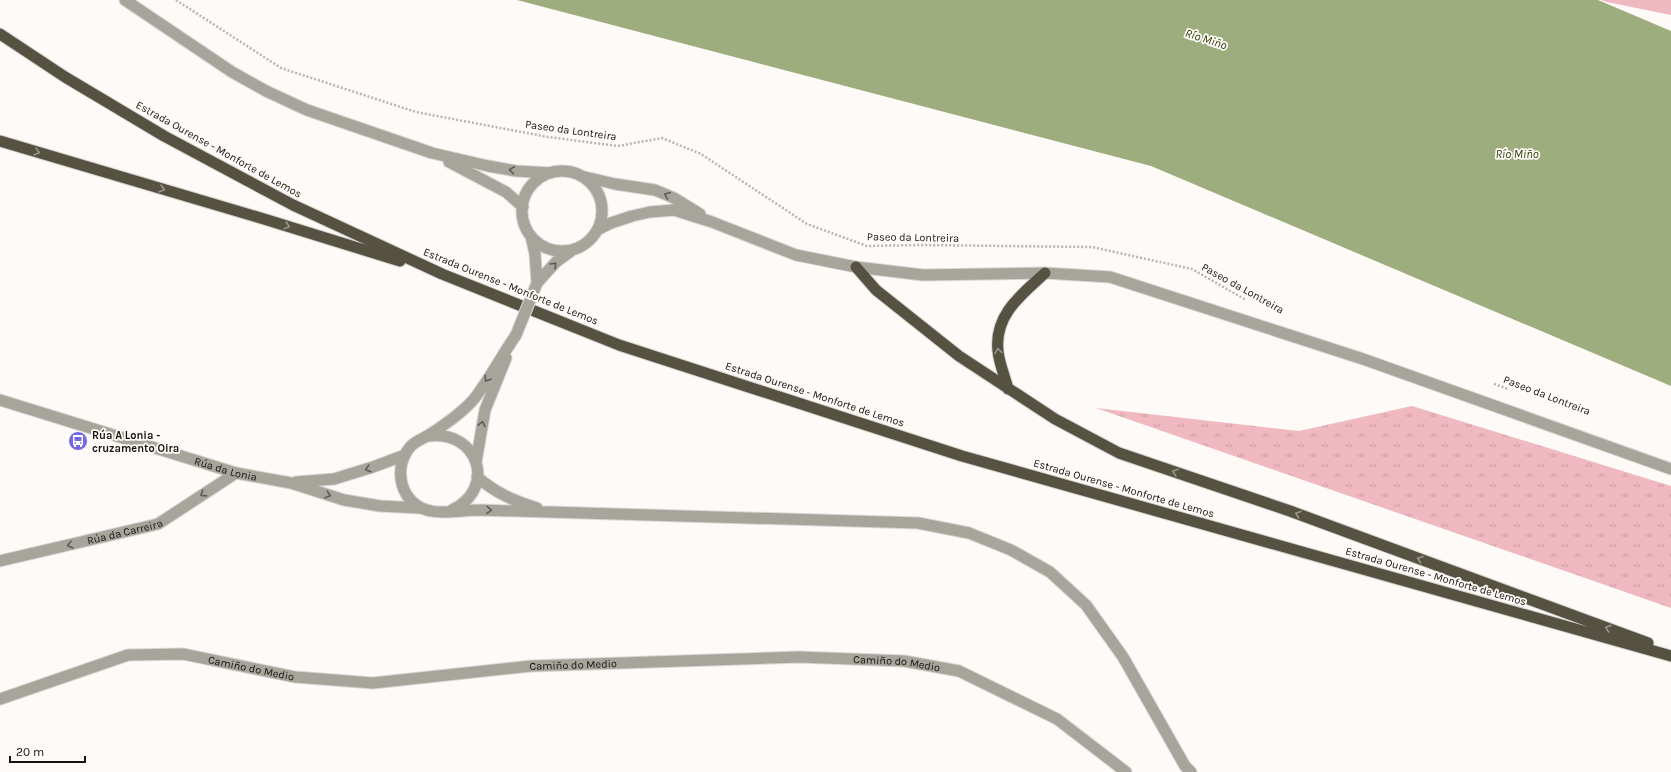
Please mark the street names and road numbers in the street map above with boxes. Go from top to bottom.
street label: Estrada Ourense - Monforte de Lemos [134,98,304,201]
street label: Paseo da Lontreira [524,118,618,143]
street label: Paseo da Lontreira [867,230,959,245]
street label: Estrada Ourense - Monforte de Lemos [421,245,600,328]
street label: Paseo da Lontreira [1199,260,1286,316]
street label: Estrada Ourense - Monforte de Lemos [724,359,906,430]
street label: Paseo da Lontreira [1501,373,1592,418]
street label: Rúa da Lonia [193,454,258,484]
street label: Estrada Ourense - Monforte de Lemos [1032,456,1216,521]
street label: Rúa da Carreira [86,517,165,547]
street label: Estrada Ourense - Monforte de Lemos [1344,544,1528,609]
street label: Camiño do Medio [207,653,295,684]
street label: Camiño do Medio [853,653,941,674]
street label: Camiño do Medio [529,657,617,673]

